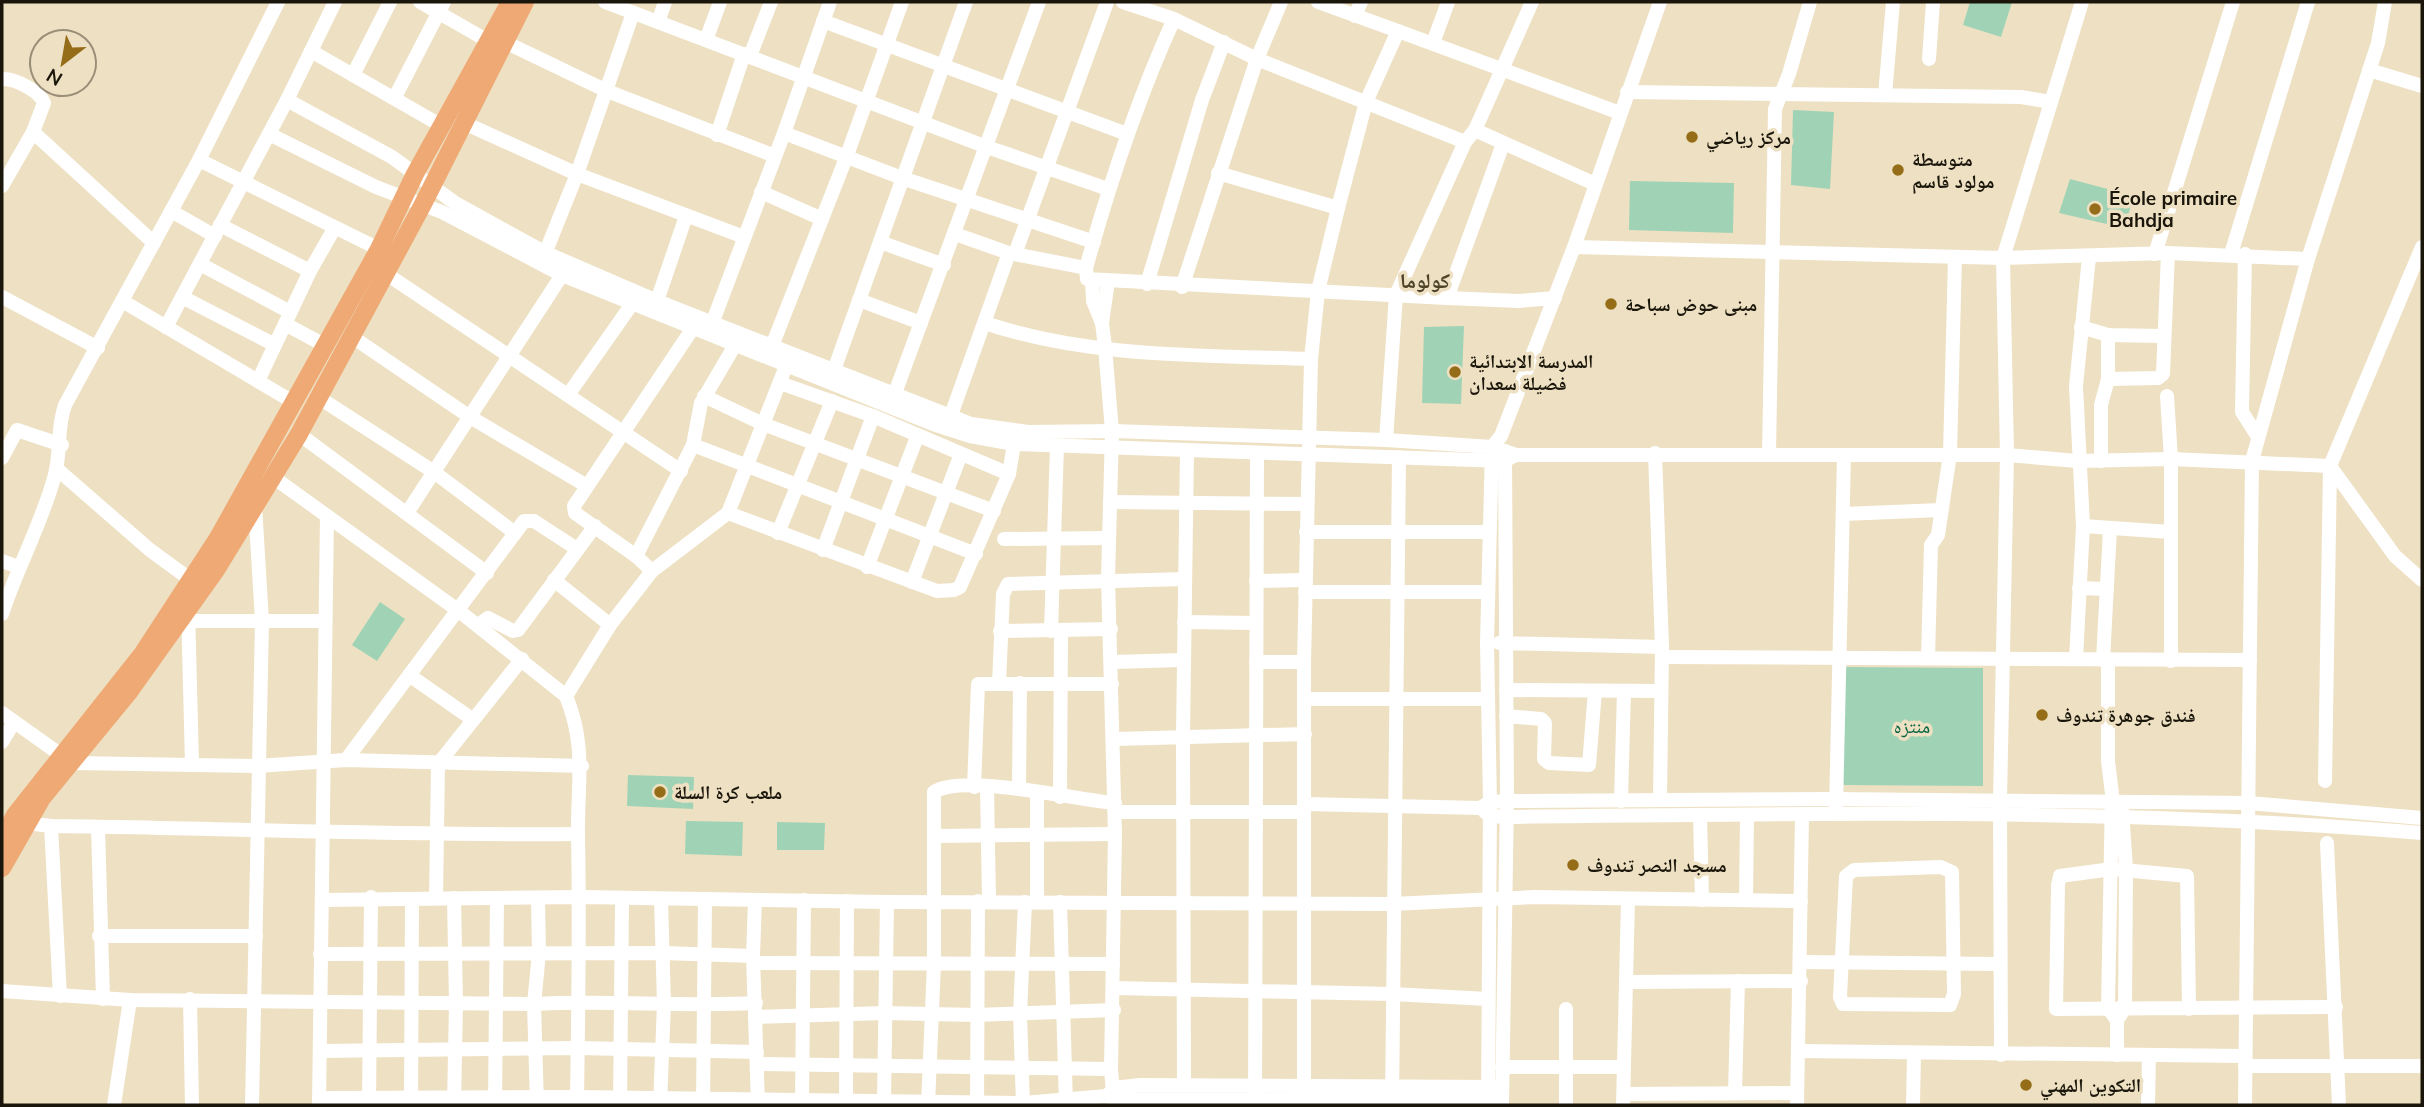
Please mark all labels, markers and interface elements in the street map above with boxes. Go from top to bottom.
north arrow [28,28,98,98]
text: N [42,64,67,92]
place label: مركز رياضي [1706,125,1791,153]
marker: مركز رياضي [1684,129,1700,145]
place label: متوسطة مولود قاسم [1912,147,1995,194]
marker: متوسطة مولود قاسم [1890,162,1906,178]
place label: École primaire Bahdja [2109,186,2237,232]
marker: École primaire Bahdja [2087,201,2103,217]
district label: كولوما [1400,267,1450,293]
place label: مبنى حوض سباحة [1625,292,1757,316]
marker: مبنى حوض سباحة [1603,296,1619,312]
place label: المدرسة الابتدائية فضيلة سعدان [1469,349,1593,395]
marker: المدرسة الابتدائية فضيلة سعدان [1447,364,1463,380]
place label: فندق جوهرة تندوف [2056,703,2196,727]
marker: فندق جوهرة تندوف [2034,707,2050,723]
park label: منتزه [1894,714,1930,738]
place label: ملعب كرة السلة [674,780,782,804]
marker: ملعب كرة السلة [652,784,668,800]
place label: مسجد النصر تندوف [1587,853,1727,877]
marker: مسجد النصر تندوف [1565,857,1581,873]
place label: التكوين المهني [2040,1073,2141,1101]
marker: التكوين المهني [2018,1077,2034,1093]

